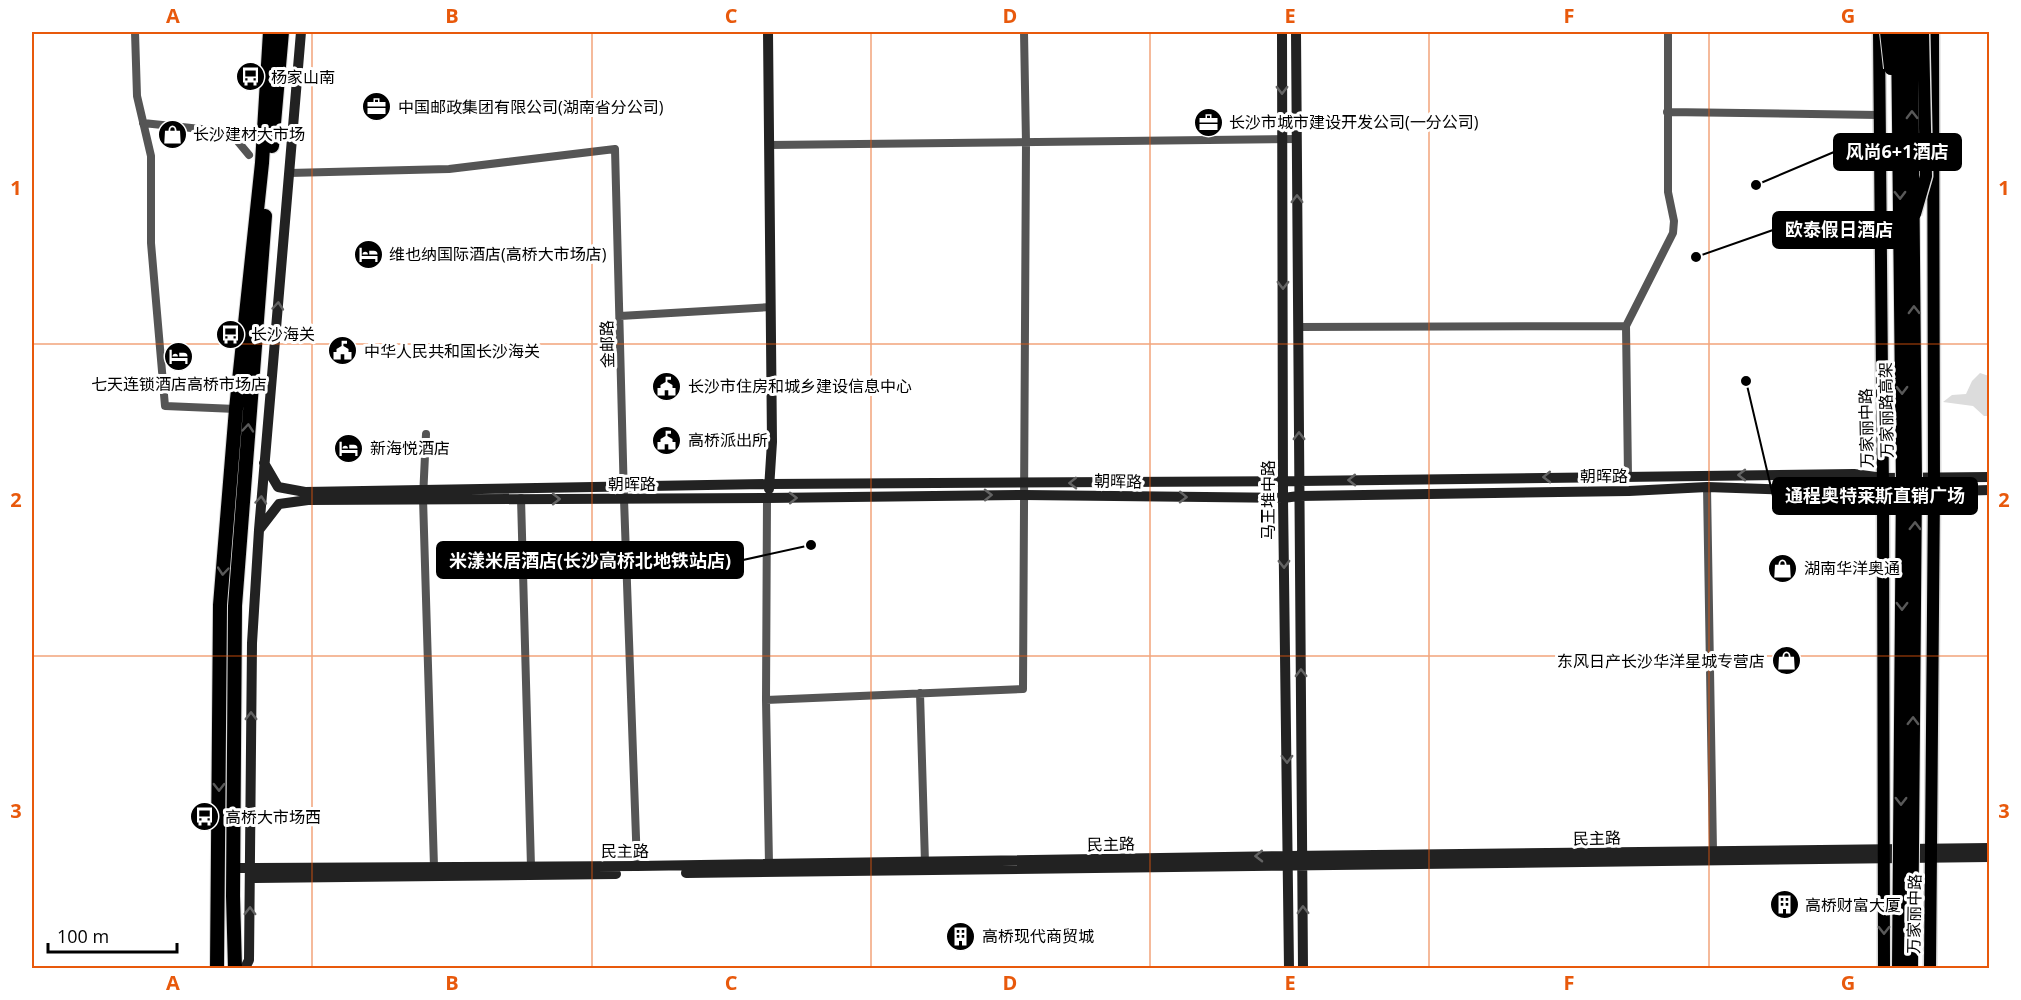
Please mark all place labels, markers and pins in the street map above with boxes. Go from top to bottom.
bus stop icon: 杨家山南 [234,61,266,93]
place label: 杨家山南 [271,66,335,88]
office icon: 中国邮政集团有限公司(湖南省分公司) [361,91,393,123]
place label: 中国邮政集团有限公司(湖南省分公司) [398,96,664,118]
office icon: 长沙市城市建设开发公司(一分公司) [1192,106,1224,138]
place label: 长沙市城市建设开发公司(一分公司) [1229,111,1479,133]
shop icon: 长沙建材大市场 [156,118,188,150]
place label: 长沙建材大市场 [193,123,305,145]
callout: 风尚6+1酒店 [1834,134,1961,170]
callout: 欧泰假日酒店 [1773,212,1905,248]
hotel icon: 维也纳国际酒店(高桥大市场店) [352,238,384,270]
place label: 维也纳国际酒店(高桥大市场店) [389,243,607,265]
bus stop icon: 长沙海关 [214,318,246,350]
place label: 长沙海关 [251,323,315,345]
public building icon: 中华人民共和国长沙海关 [327,335,359,367]
hotel icon: 七天连锁酒店高桥市场店 [163,340,195,372]
place label: 中华人民共和国长沙海关 [364,340,540,362]
public building icon: 长沙市住房和城乡建设信息中心 [651,370,683,402]
place label: 七天连锁酒店高桥市场店 [91,373,267,395]
place label: 长沙市住房和城乡建设信息中心 [688,375,912,397]
public building icon: 高桥派出所 [651,424,683,456]
place label: 高桥派出所 [688,429,768,451]
hotel icon: 新海悦酒店 [333,432,365,464]
place label: 新海悦酒店 [370,437,450,459]
callout: 通程奥特莱斯直销广场 [1773,478,1977,514]
callout: 米漾米居酒店(长沙高桥北地铁站店) [437,542,743,578]
shop icon: 湖南华洋奥通 [1767,552,1799,584]
place label: 湖南华洋奥通 [1804,557,1900,579]
shop icon: 东风日产长沙华洋星城专营店 [1770,645,1802,677]
place label: 东风日产长沙华洋星城专营店 [1557,650,1765,672]
bus stop icon: 高桥大市场西 [188,801,220,833]
place label: 高桥大市场西 [225,806,321,828]
building icon: 高桥财富大厦 [1768,889,1800,921]
place label: 高桥财富大厦 [1805,894,1901,916]
building icon: 高桥现代商贸城 [945,920,977,952]
place label: 高桥现代商贸城 [982,925,1094,947]

